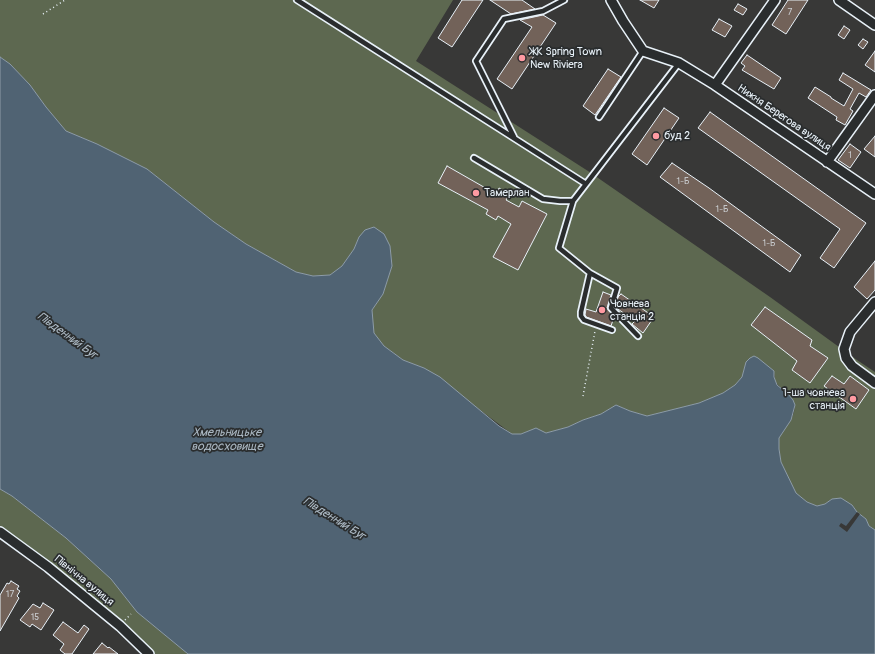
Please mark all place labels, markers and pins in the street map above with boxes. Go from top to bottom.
place label: ЖК Spring Town New Riviera [530,45,602,71]
marker: ЖК Spring Town New Riviera [517,53,527,63]
place label: буд 2 [664,129,690,143]
marker: буд 2 [651,131,661,141]
place label: Тамерлан [484,186,529,200]
marker: Тамерлан [471,188,481,198]
place label: Човнева станція 2 [610,297,654,323]
marker: Човнева станція 2 [597,305,607,315]
place label: 1-ша човнева станція [782,386,845,412]
marker: 1-ша човнева станція [848,394,858,404]

